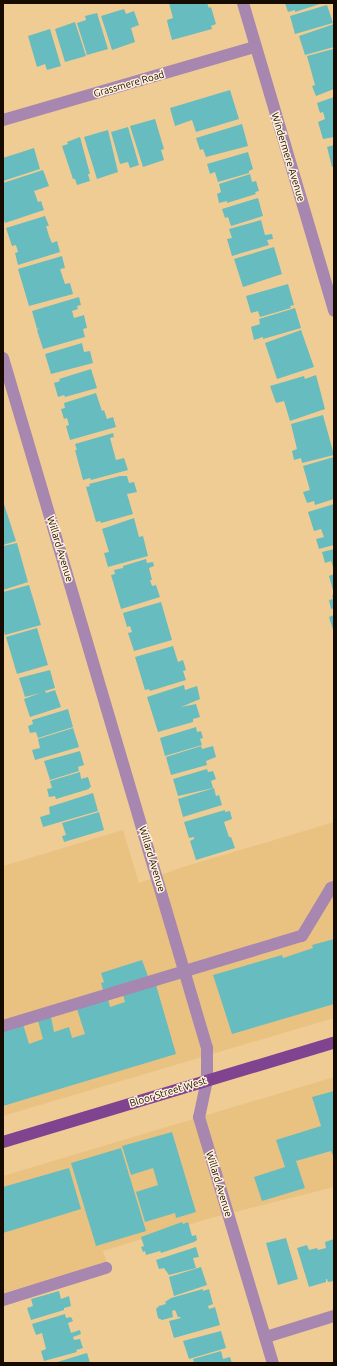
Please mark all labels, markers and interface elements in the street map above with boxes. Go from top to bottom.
street label: Grassmere Road [92,68,166,100]
street label: Windermere Avenue [269,111,307,203]
street label: Willard Avenue [44,515,76,583]
street label: Willard Avenue [136,825,168,893]
street label: Bloor Street West [128,1075,208,1109]
street label: Willard Avenue [203,1150,235,1218]

